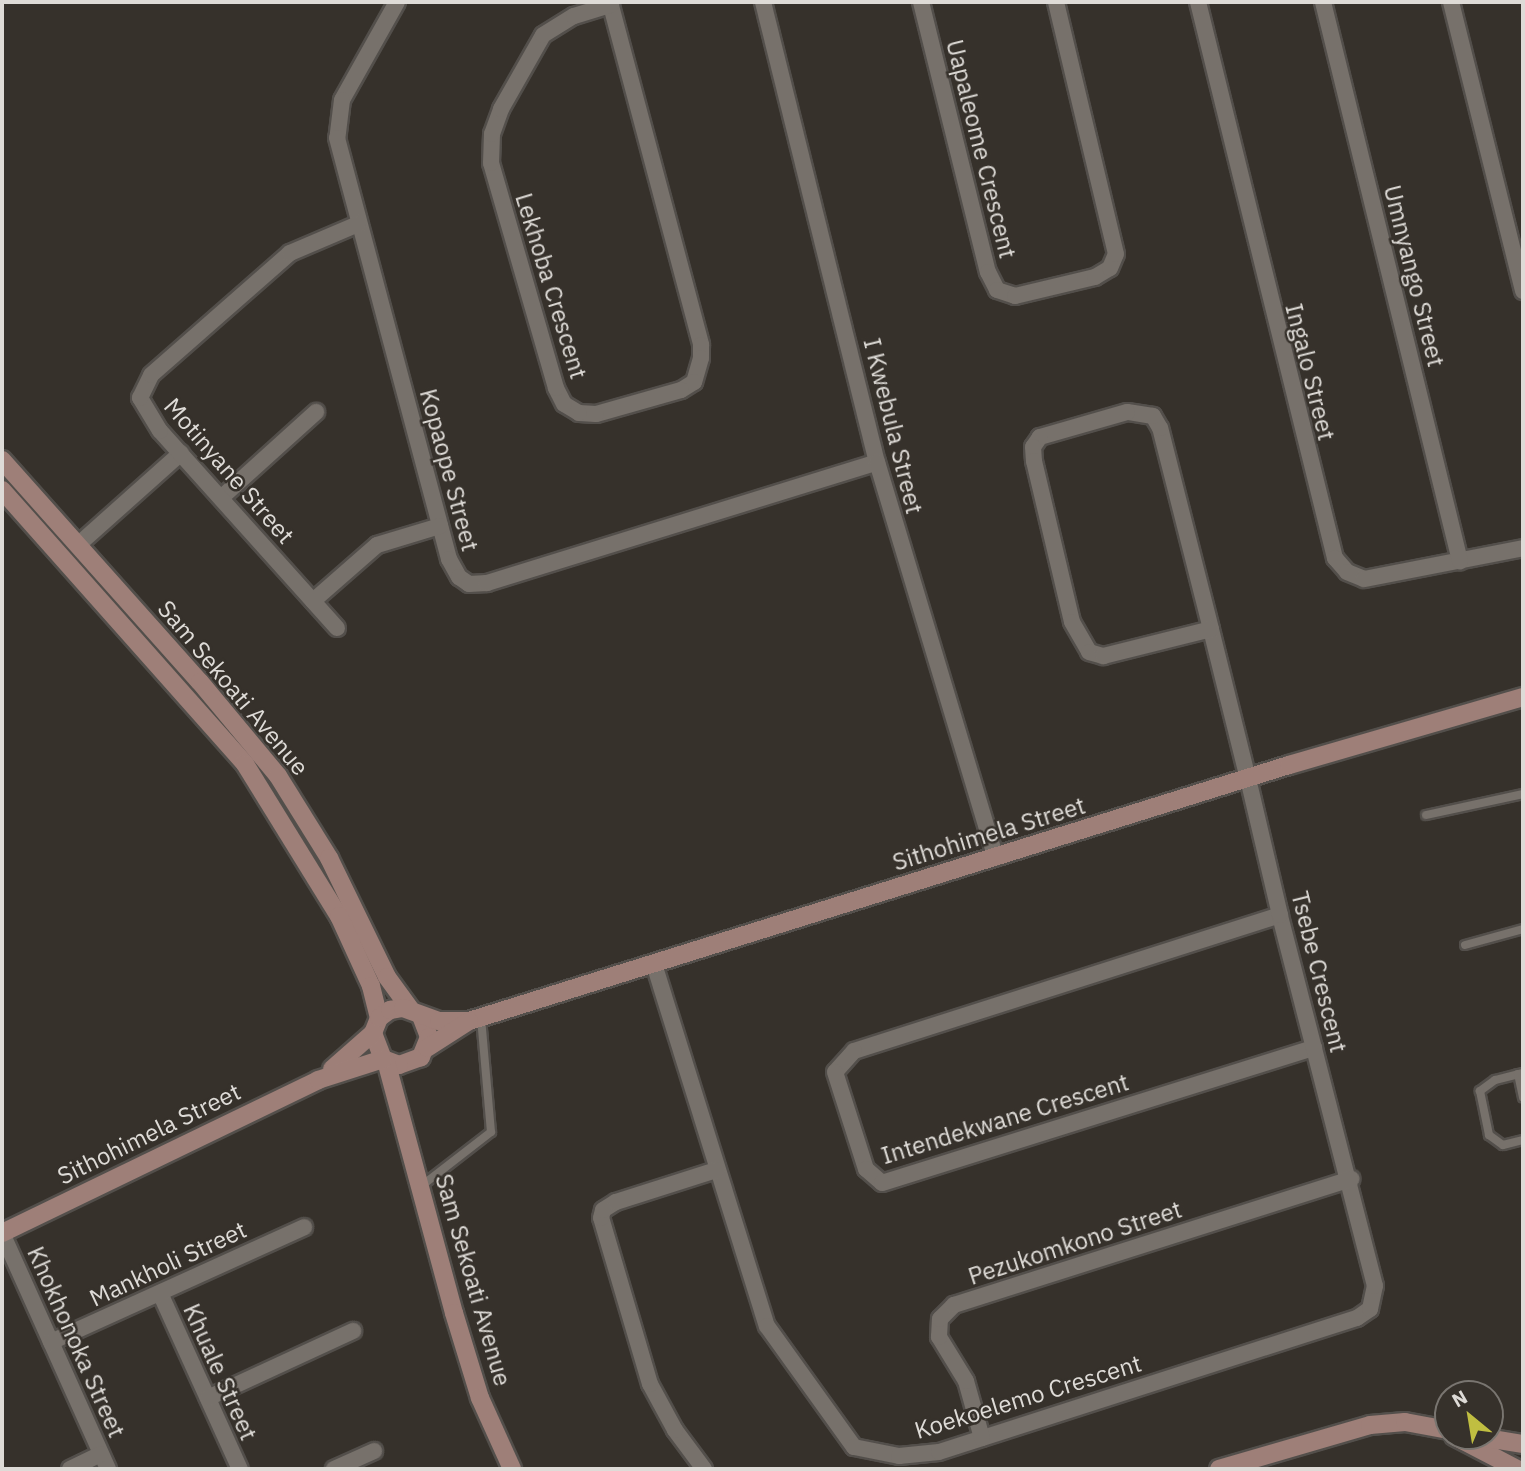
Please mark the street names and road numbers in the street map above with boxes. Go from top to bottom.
street label: Uapaleome Crescent [940,37,1022,261]
street label: Umnyango Street [1378,182,1450,370]
street label: Lekhoba Crescent [509,190,593,382]
street label: Ingalo Street [1279,301,1341,443]
street label: I Kwebula Street [857,335,929,517]
street label: Kopaope Street [414,386,484,554]
street label: Motinyane Street [158,392,300,550]
street label: Sam Sekoati Avenue [152,595,314,781]
street label: Sithohimela Street [889,791,1089,877]
street label: Tsebe Crescent [1285,888,1353,1056]
street label: Intendekwane Crescent [878,1068,1132,1170]
street label: Sithohimela Street [53,1077,245,1191]
street label: Sam Sekoati Avenue [429,1171,517,1389]
street label: Pezukomkono Street [965,1195,1185,1291]
street label: Mankholi Street [85,1215,251,1313]
street label: Khokhonoka Street [21,1242,131,1442]
street label: Khuale Street [177,1299,263,1445]
street label: Koekoelemo Crescent [911,1349,1145,1445]

